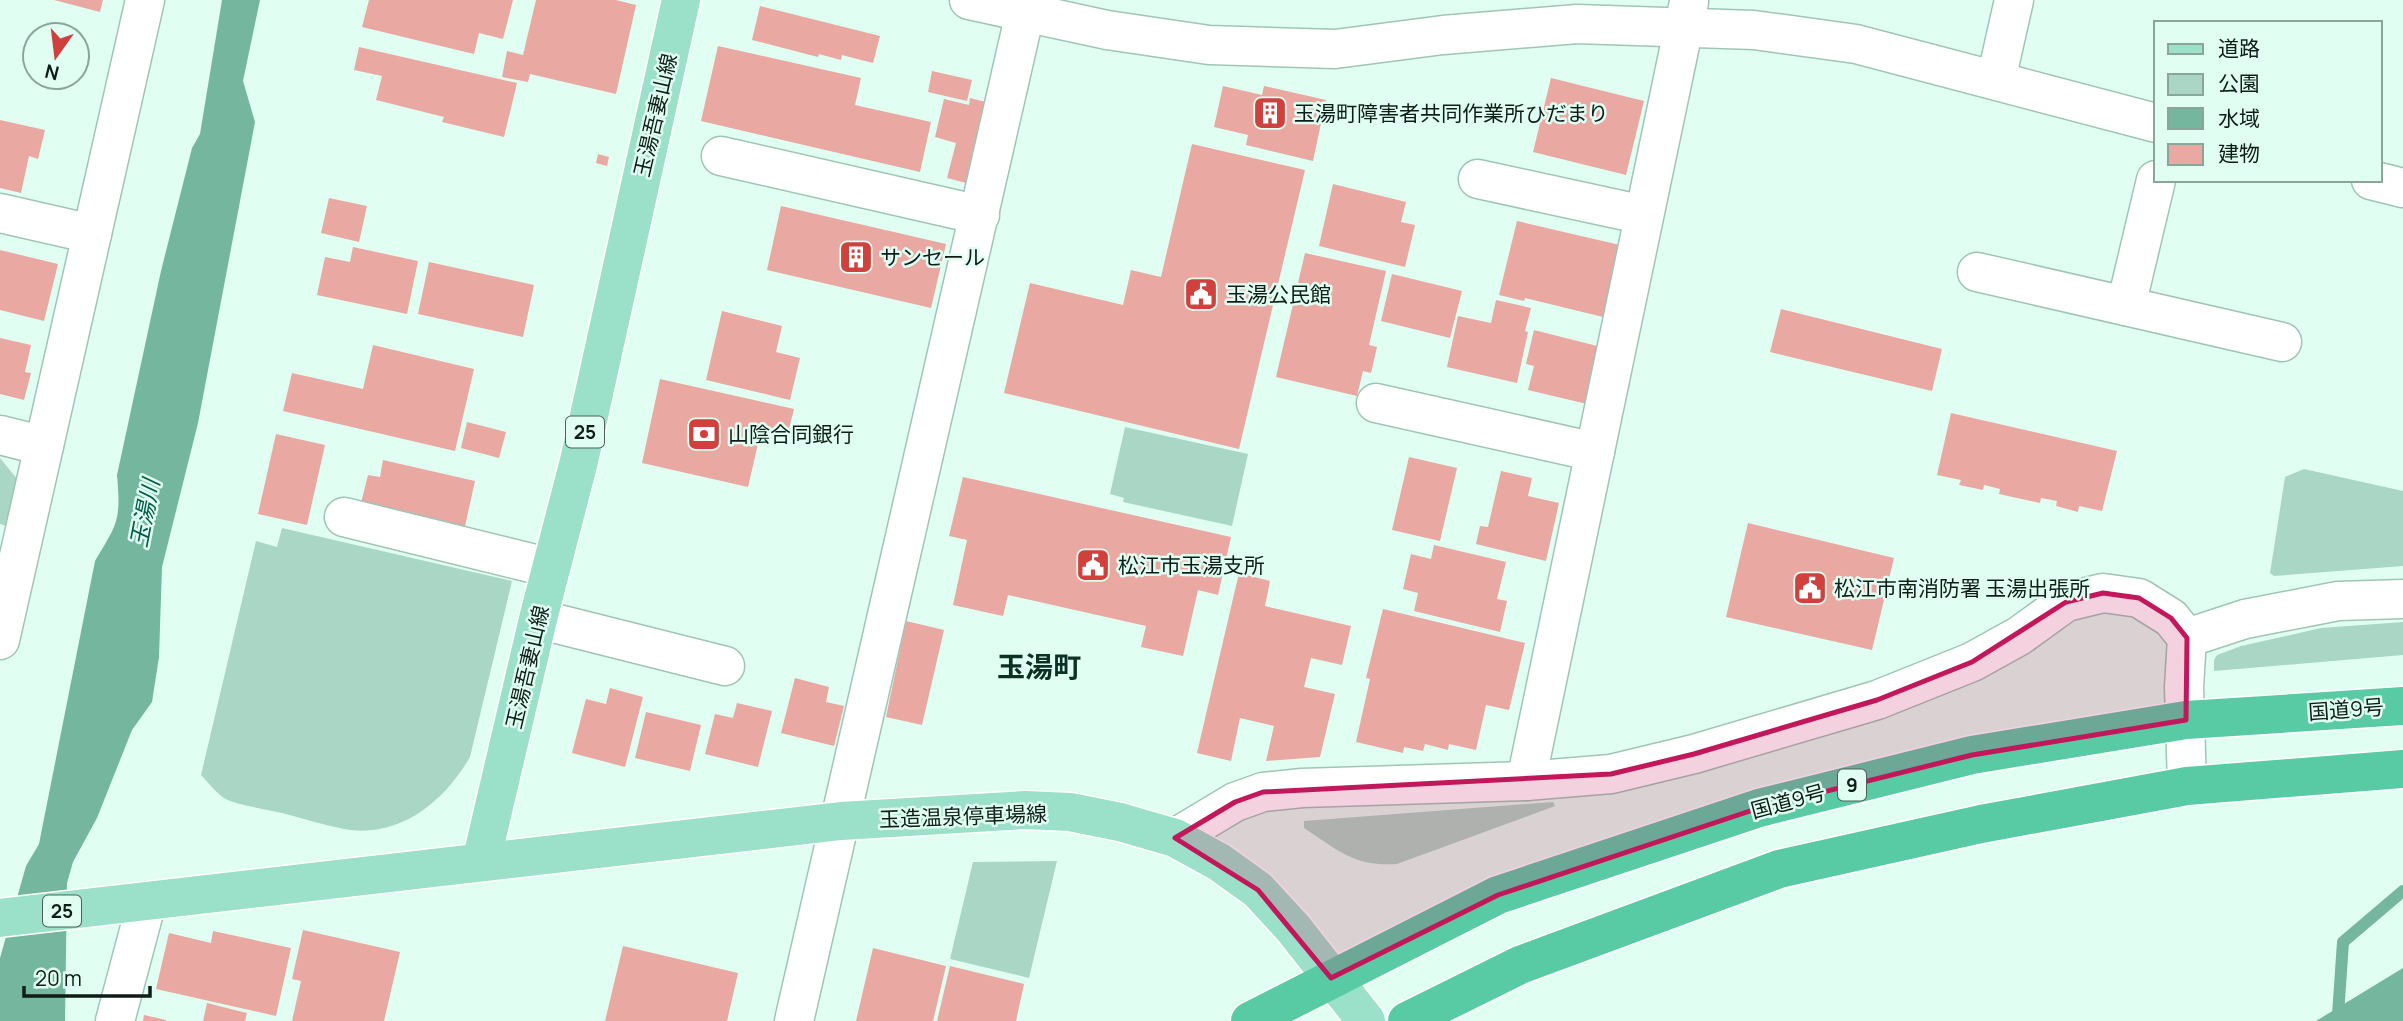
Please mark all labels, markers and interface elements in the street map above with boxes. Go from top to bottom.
north arrow [21,21,91,91]
legend [2154,21,2382,182]
text: 道路 [2218,34,2260,62]
street label: 玉湯吾妻山線 [627,50,683,180]
text: N [42,58,62,87]
text: 公園 [2218,69,2260,97]
building icon: 玉湯町障害者共同作業所ひだまり [1251,94,1289,132]
place label: 玉湯町障害者共同作業所ひだまり [1294,99,1609,127]
text: 水域 [2218,104,2260,132]
text: 建物 [2218,139,2260,167]
building icon: サンセール [837,238,875,276]
place label: サンセール [880,243,985,271]
public building icon: 玉湯公民館 [1182,275,1220,313]
place label: 玉湯公民館 [1226,280,1331,308]
bank icon: 山陰合同銀行 [685,415,723,453]
road number: 25 [566,416,604,448]
place label: 山陰合同銀行 [728,420,854,448]
water label: 玉湯川 [122,473,167,550]
public building icon: 松江市玉湯支所 [1074,546,1112,584]
place label: 松江市玉湯支所 [1118,551,1265,579]
public building icon: 松江市南消防署 玉湯出張所 [1791,569,1829,607]
place label: 松江市南消防署 玉湯出張所 [1834,574,2090,602]
street label: 玉湯吾妻山線 [499,602,555,732]
district label: 玉湯町 [997,647,1081,685]
street label: 国道9号 [2307,692,2385,726]
road number: 9 [1838,770,1866,800]
street label: 国道9号 [1748,778,1828,824]
street label: 玉造温泉停車場線 [879,799,1047,833]
road number: 25 [43,896,81,926]
scale bar [24,954,150,998]
text: 20 m [35,964,82,992]

